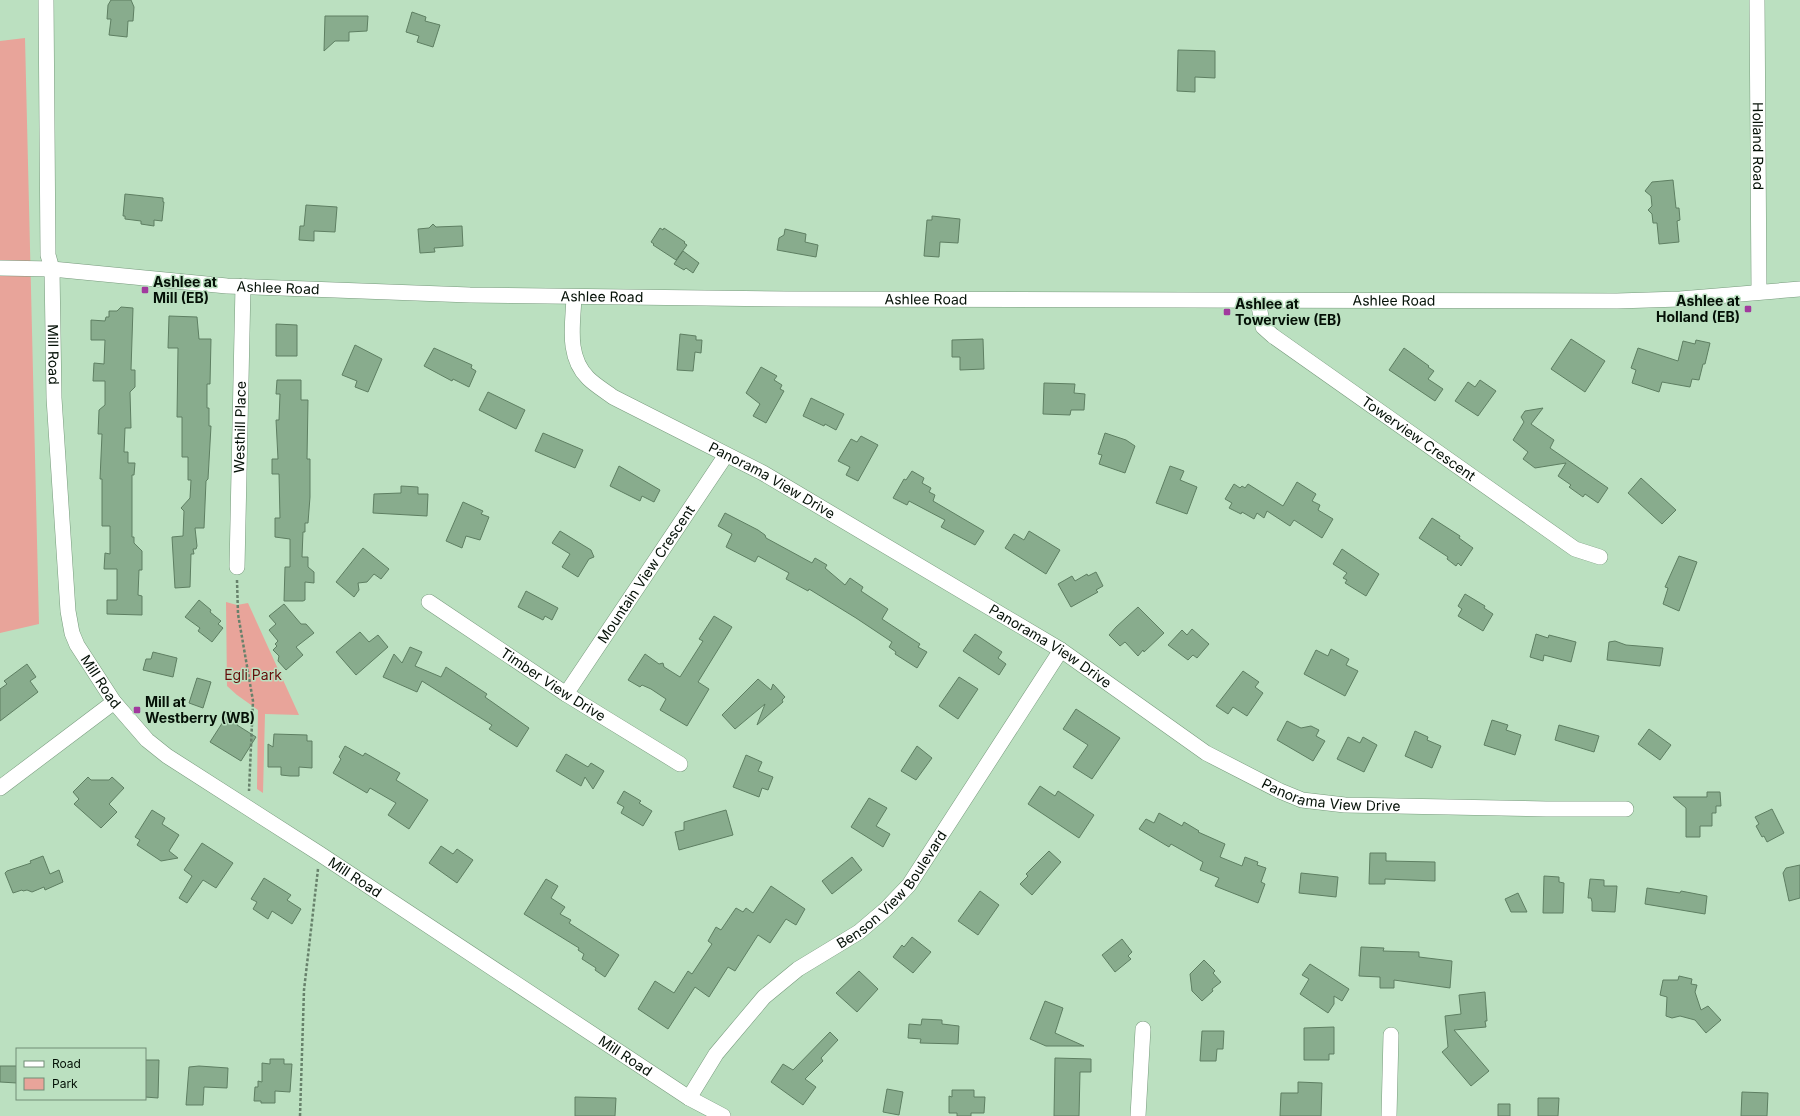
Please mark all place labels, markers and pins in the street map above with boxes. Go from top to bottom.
place label: Ashlee at Mill (EB) [153,273,217,306]
marker: Ashlee at Mill (EB) [140,285,150,295]
place label: Ashlee at Holland (EB) [1656,292,1740,325]
place label: Ashlee at Towerview (EB) [1235,295,1342,328]
marker: Ashlee at Holland (EB) [1743,304,1753,314]
marker: Ashlee at Towerview (EB) [1222,307,1232,317]
place label: Mill at Westberry (WB) [145,693,255,726]
marker: Mill at Westberry (WB) [132,705,142,715]

